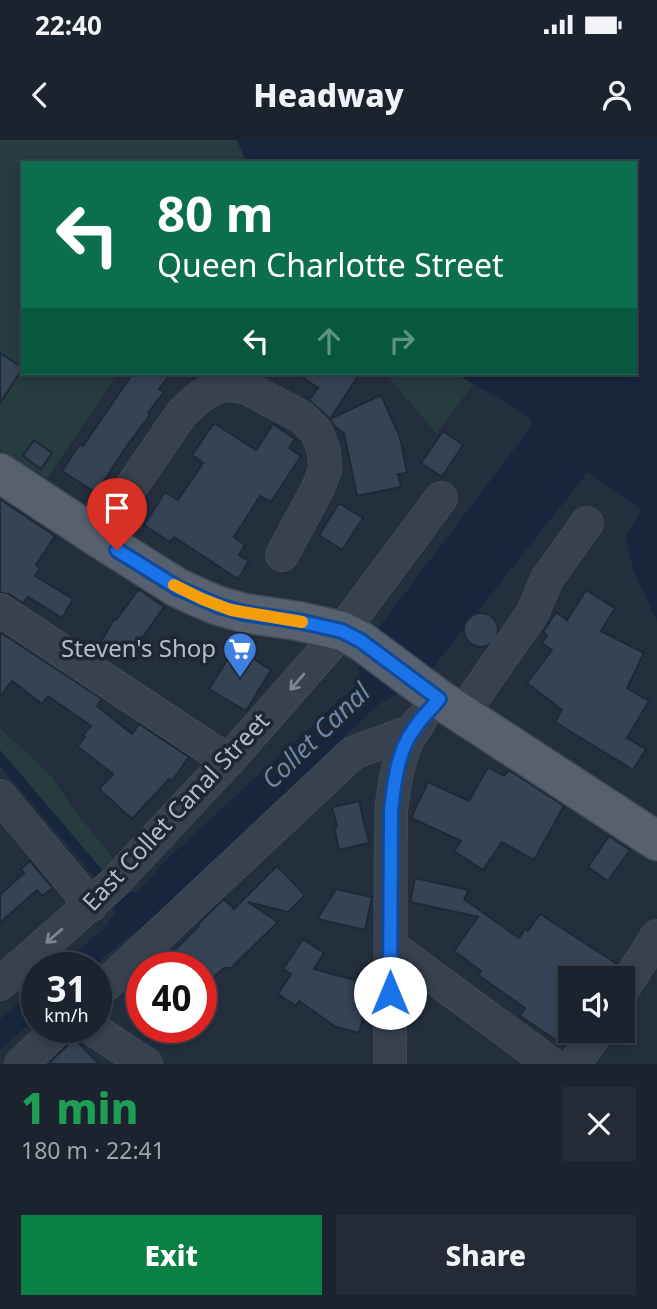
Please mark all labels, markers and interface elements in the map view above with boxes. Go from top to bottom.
text: 22:40 [35,7,102,43]
text: Headway [253,73,404,116]
icon: back [21,76,59,114]
icon: person [598,76,636,114]
text: 80 m [157,180,274,246]
icon: left [42,189,133,280]
text: Queen Charlotte Street [157,243,504,286]
icon: left [237,322,275,360]
icon: ahead [310,322,348,360]
icon: right [383,322,421,360]
pin [87,478,147,550]
icon: arrive [98,489,136,527]
supermarket icon: Steven's Shop [221,630,259,679]
place label: Steven's Shop [61,631,216,664]
water label: Collet Canal [253,673,378,796]
one-way arrow [289,673,305,691]
street label: East Collet Canal Street [74,704,276,917]
one-way arrow [45,928,63,944]
speed limit sign: 40 [126,952,217,1043]
position arrow [353,956,427,1030]
text: 31 [46,965,87,1012]
map controls [558,966,635,1043]
button: sound [558,966,635,1043]
text: km/h [44,1003,89,1027]
text: 1 min [21,1079,138,1136]
button: close [562,1087,636,1161]
text: 180 m · 22:41 [21,1134,165,1166]
button: Exit [21,1215,322,1295]
button: Share [336,1215,636,1295]

